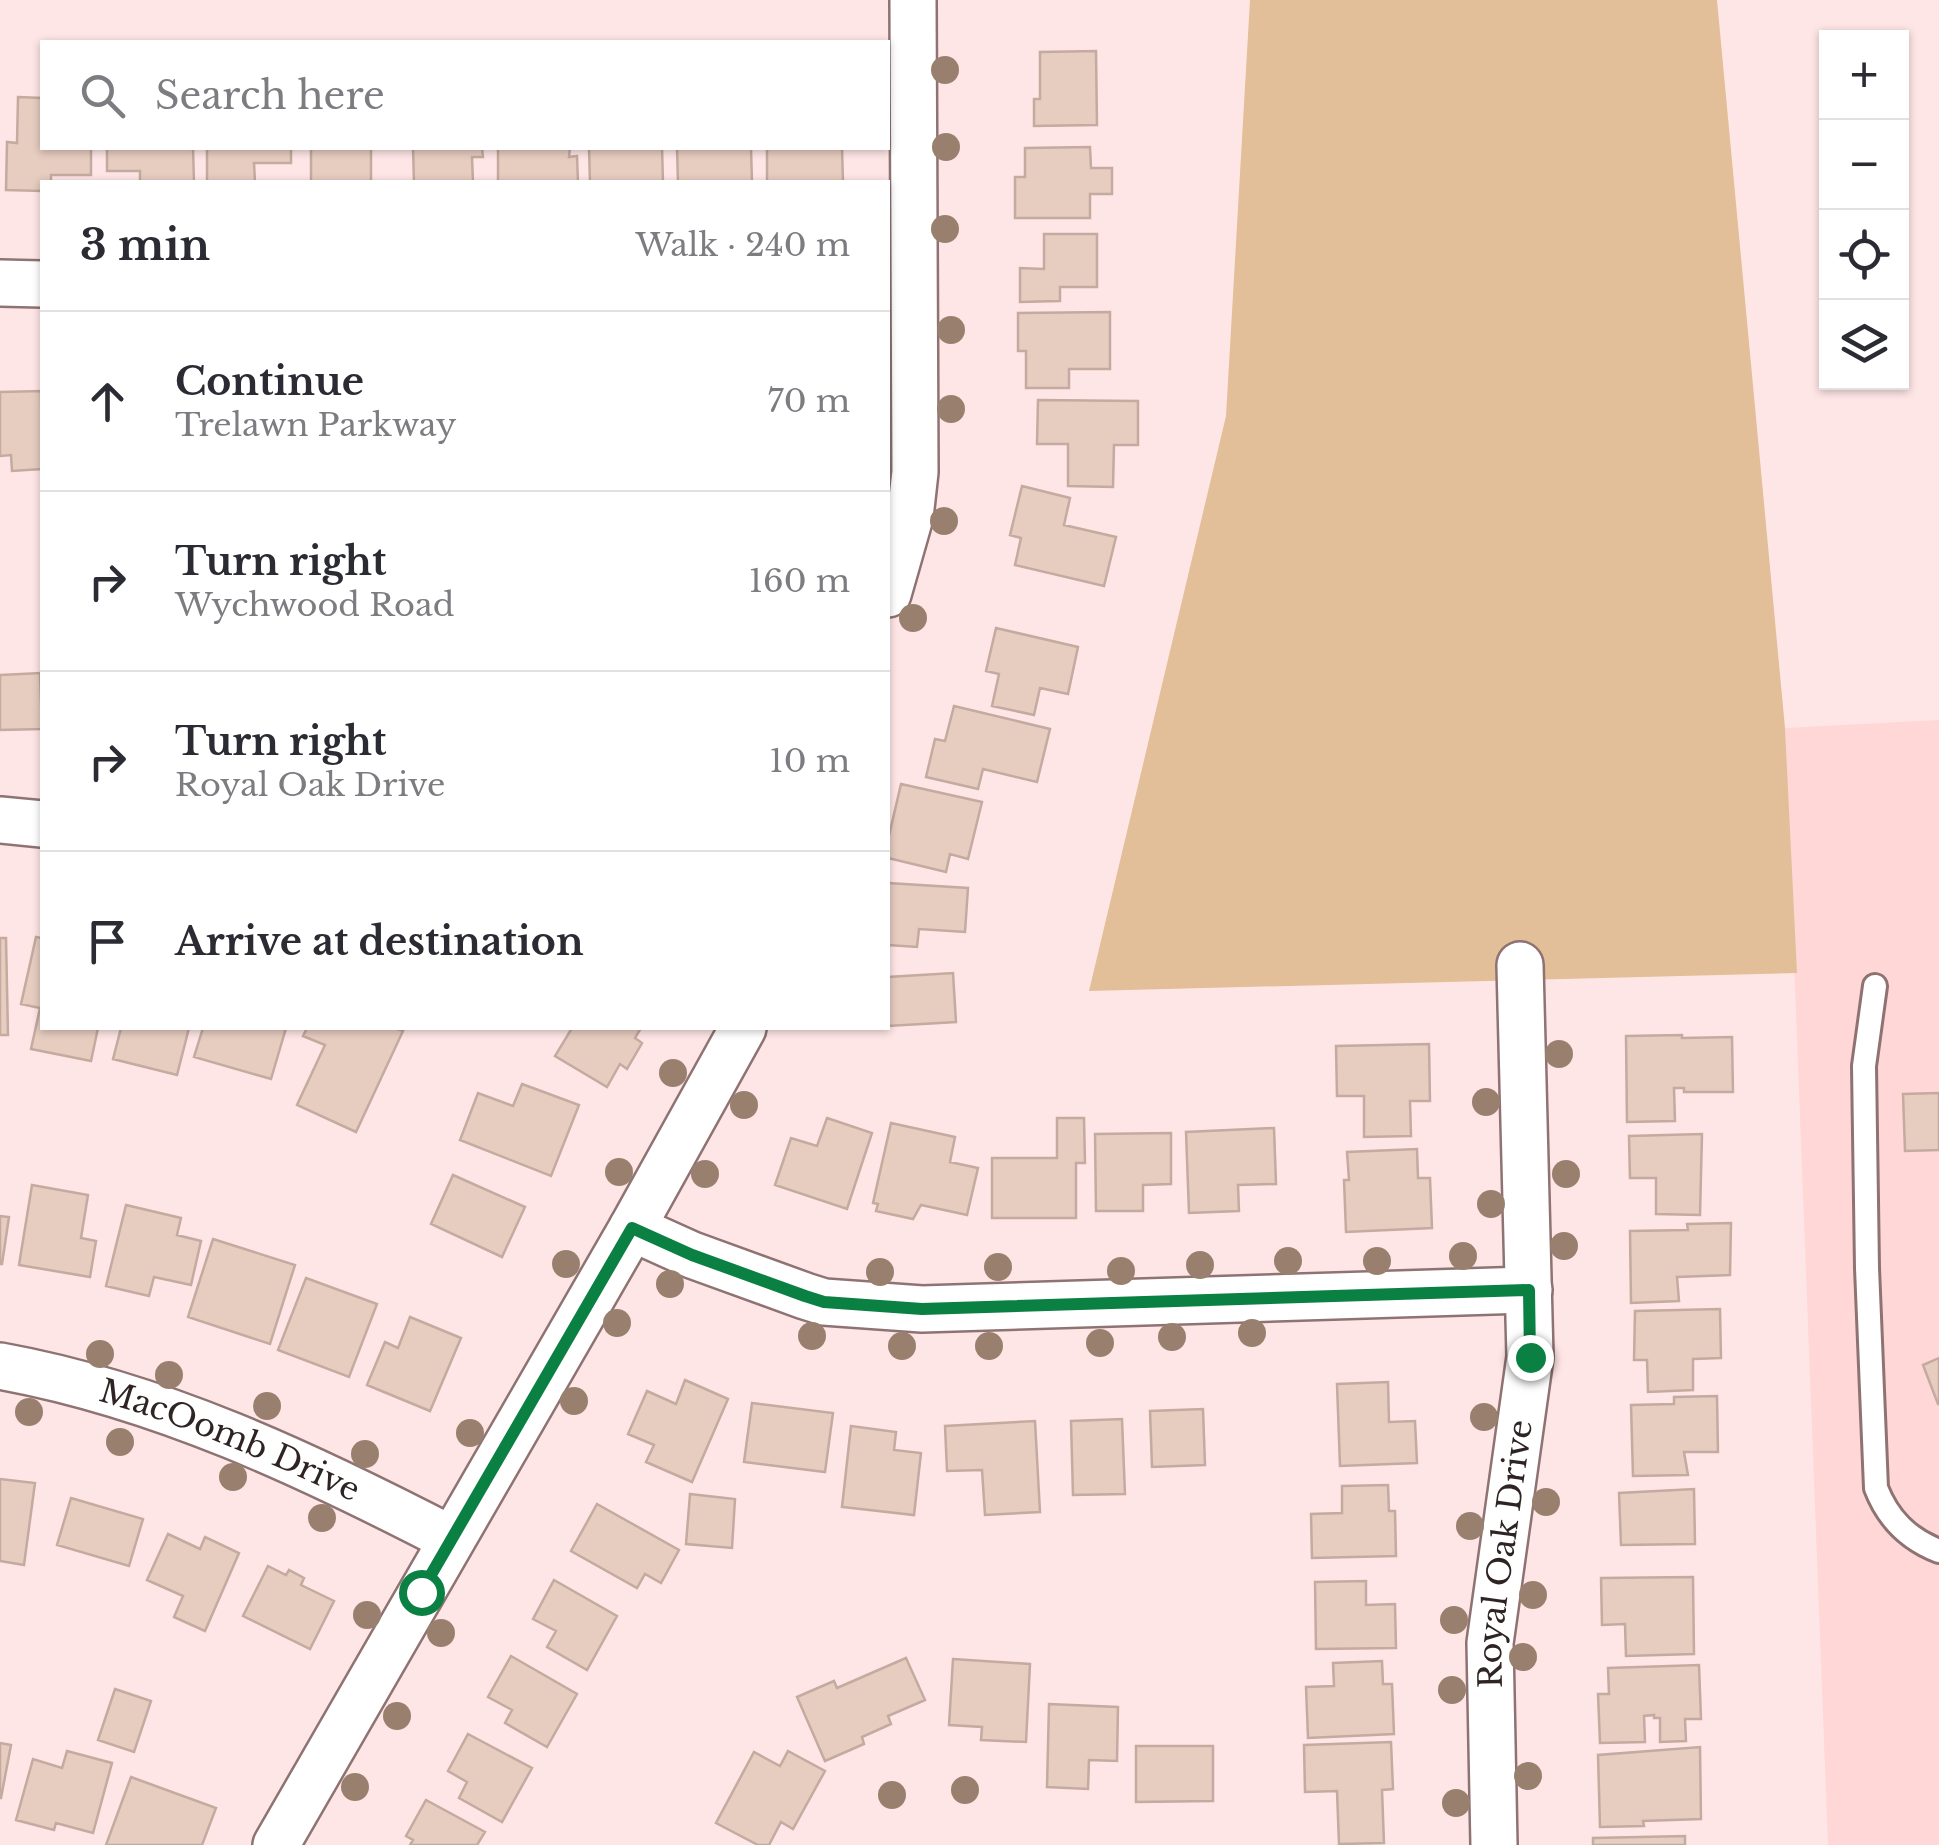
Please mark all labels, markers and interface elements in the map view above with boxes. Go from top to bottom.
map controls [1819,30,1909,390]
button: + [1819,30,1909,120]
search box [40,40,890,150]
icon: search [75,68,130,123]
text: Search here [155,72,385,119]
button: − [1819,120,1909,210]
button: locate [1819,210,1909,300]
text: 3 min [80,219,210,271]
text: Walk · 240 m [636,225,850,265]
button: layers [1819,300,1909,390]
text: Continue [175,358,364,405]
icon: ahead [80,374,135,429]
text: 70 m [768,381,850,421]
text: Trelawn Parkway [175,405,456,445]
text: Turn right [175,538,386,585]
icon: right [80,554,135,609]
text: 160 m [749,561,850,601]
text: Wychwood Road [175,585,454,625]
text: Turn right [175,718,386,765]
icon: right [80,734,135,789]
text: 10 m [769,741,850,781]
text: Royal Oak Drive [175,765,445,805]
icon: arrive [80,914,135,969]
text: Arrive at destination [175,918,584,965]
route end [1508,1335,1554,1381]
street label: MacOomb Drive [95,1371,366,1510]
street label: Royal Oak Drive [1470,1417,1541,1689]
route start [399,1570,445,1616]

